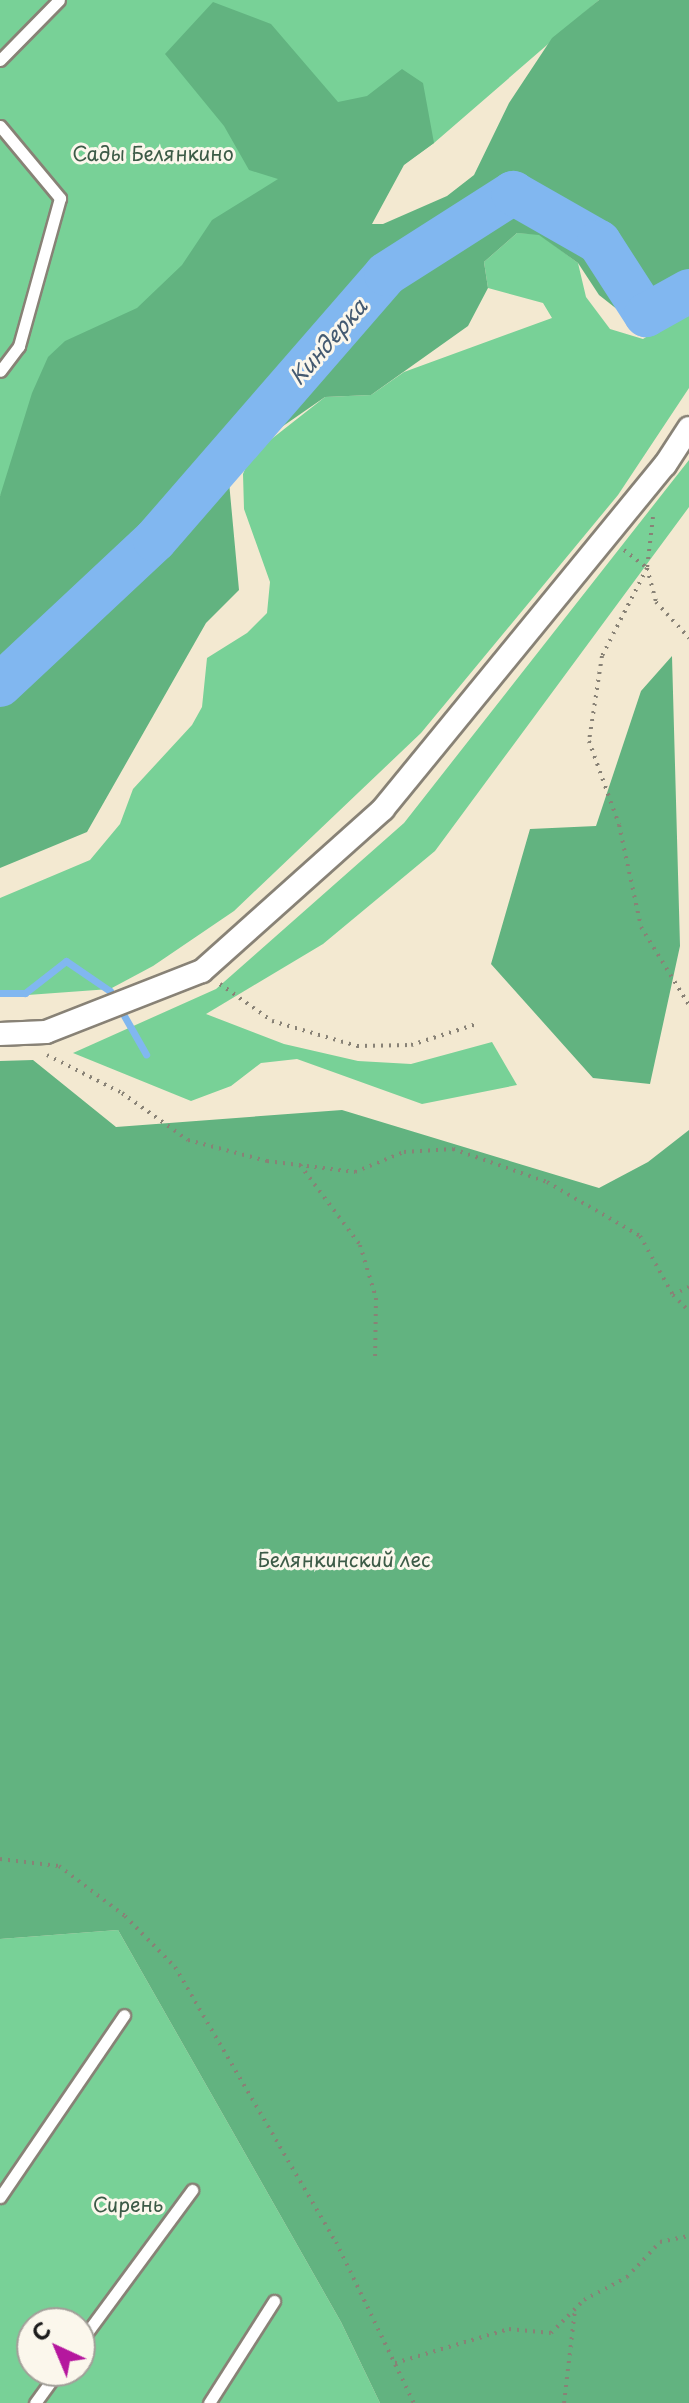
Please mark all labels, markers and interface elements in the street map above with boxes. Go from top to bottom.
park label: Сады Белянкино [72,141,234,165]
water label: Киндерка [283,293,371,389]
park label: Белянкинский лес [257,1547,431,1571]
park label: Сирень [93,2192,163,2216]
north arrow [16,2307,96,2387]
text: С [23,2313,58,2348]

